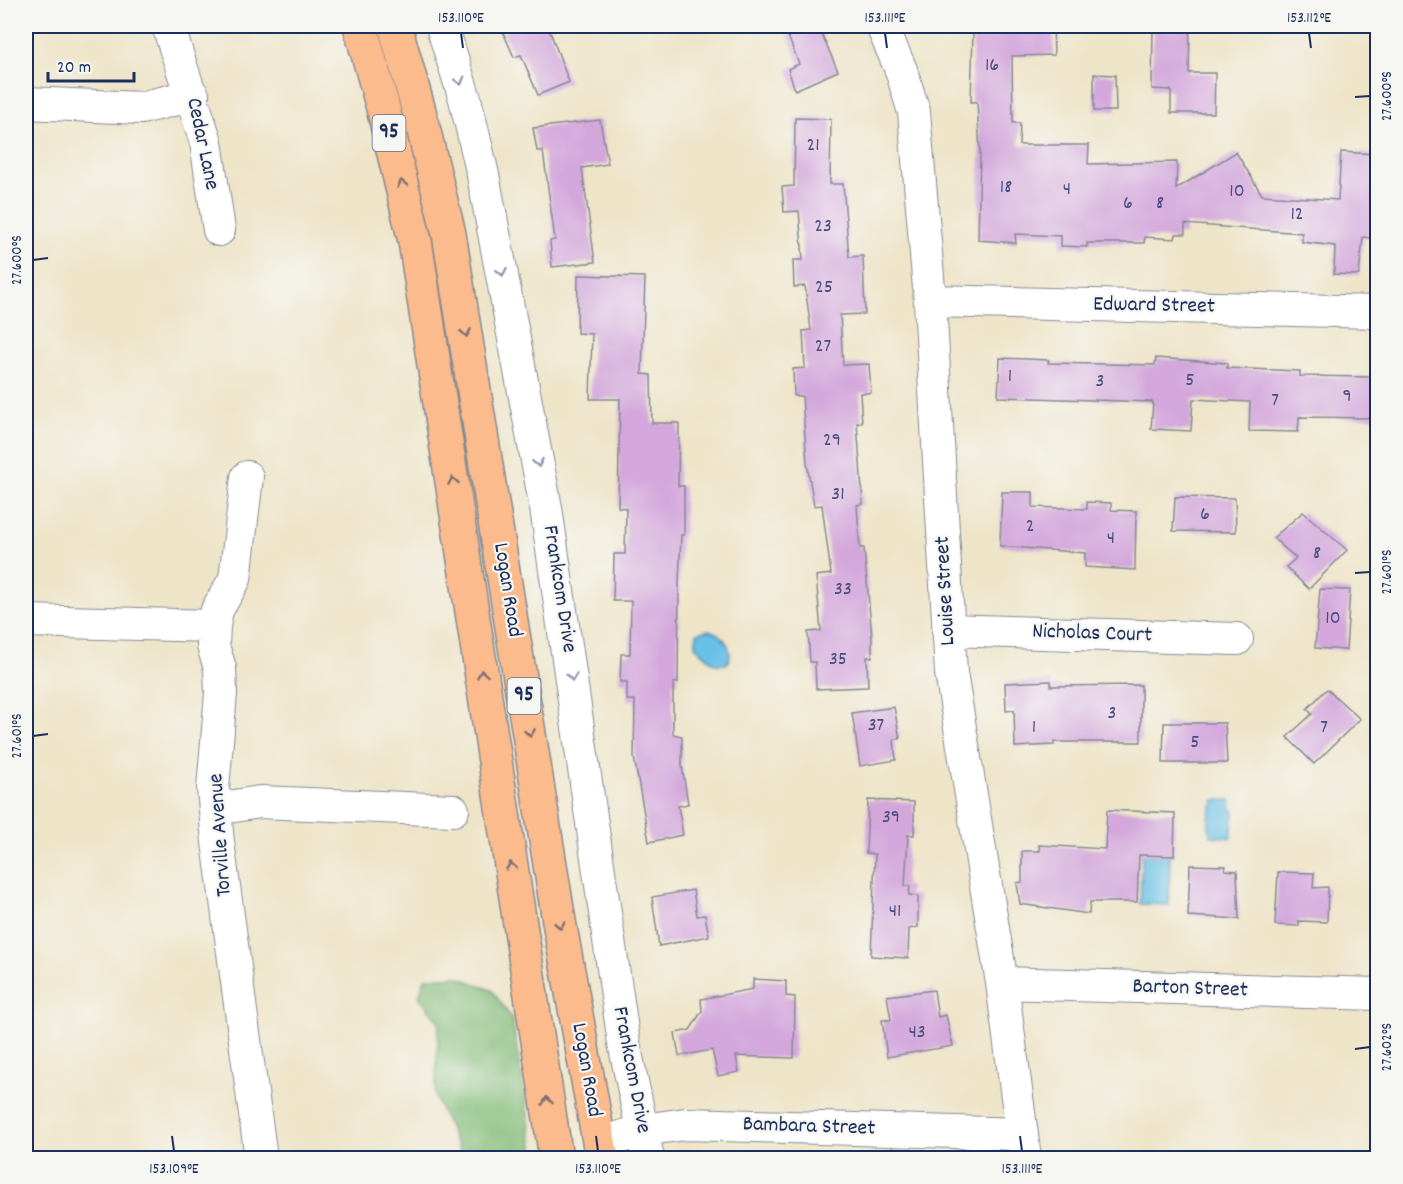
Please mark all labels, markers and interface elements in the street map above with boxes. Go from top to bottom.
text: 153.110°E [438,8,484,30]
text: 153.111°E [865,8,906,30]
text: 153.112°E [1287,8,1331,30]
scale bar [48,45,134,83]
house number: 16 [985,52,999,80]
text: 20 m [57,56,91,81]
text: 27.600°S [1377,71,1399,121]
one-way arrow [452,76,465,86]
street label: Cedar Lane [177,95,227,193]
road number: 95 [372,115,406,151]
house number: 21 [806,132,820,160]
house number: 18 [1000,174,1012,202]
house number: 4 [1063,176,1071,204]
house number: 10 [1229,178,1245,206]
one-way arrow [396,180,409,190]
house number: 6 [1123,190,1133,218]
house number: 8 [1156,190,1164,218]
house number: 12 [1290,201,1304,229]
house number: 23 [814,213,832,241]
text: 27.600°S [7,235,29,285]
one-way arrow [495,266,508,276]
house number: 25 [815,274,833,302]
street label: Edward Street [1093,289,1215,323]
one-way arrow [459,328,471,338]
house number: 27 [815,333,831,361]
house number: 1 [1008,363,1012,391]
house number: 5 [1185,367,1195,395]
house number: 3 [1096,368,1104,396]
house number: 9 [1342,383,1352,411]
house number: 7 [1271,387,1279,415]
house number: 29 [823,427,841,455]
one-way arrow [531,458,544,468]
one-way arrow [447,476,459,485]
house number: 31 [831,481,845,509]
house number: 6 [1200,501,1210,529]
house number: 2 [1026,513,1034,541]
street label: Frankcom Drive [534,523,584,655]
house number: 4 [1107,525,1115,553]
street label: Louise Street [928,535,964,647]
house number: 8 [1313,540,1321,568]
street label: Logan Road [484,541,530,639]
text: 27.601°S [1377,549,1399,595]
house number: 33 [834,576,852,604]
house number: 10 [1325,605,1341,633]
street label: Nicholas Court [1032,616,1152,652]
house number: 35 [829,646,847,674]
one-way arrow [476,669,489,679]
one-way arrow [566,672,578,681]
road number: 95 [508,678,540,714]
house number: 3 [1108,700,1116,728]
house number: 37 [868,712,884,740]
text: 27.601°S [7,713,29,759]
house number: 1 [1032,714,1036,742]
house number: 7 [1320,714,1328,742]
one-way arrow [523,728,535,738]
house number: 5 [1190,729,1200,757]
street label: Torville Avenue [201,772,241,898]
house number: 39 [882,804,900,832]
one-way arrow [506,862,518,871]
house number: 41 [889,898,901,926]
one-way arrow [554,921,566,930]
street label: Barton Street [1132,971,1248,1007]
street label: Frankcom Drive [604,1004,658,1136]
house number: 43 [908,1019,926,1047]
street label: Logan Road [562,1020,610,1120]
text: 27.602°S [1377,1023,1399,1071]
one-way arrow [541,1096,553,1105]
street label: Bambara Street [742,1109,876,1145]
text: 153.109°E [149,1159,199,1181]
text: 153.110°E [575,1159,621,1181]
text: 153.111°E [1002,1159,1043,1181]

